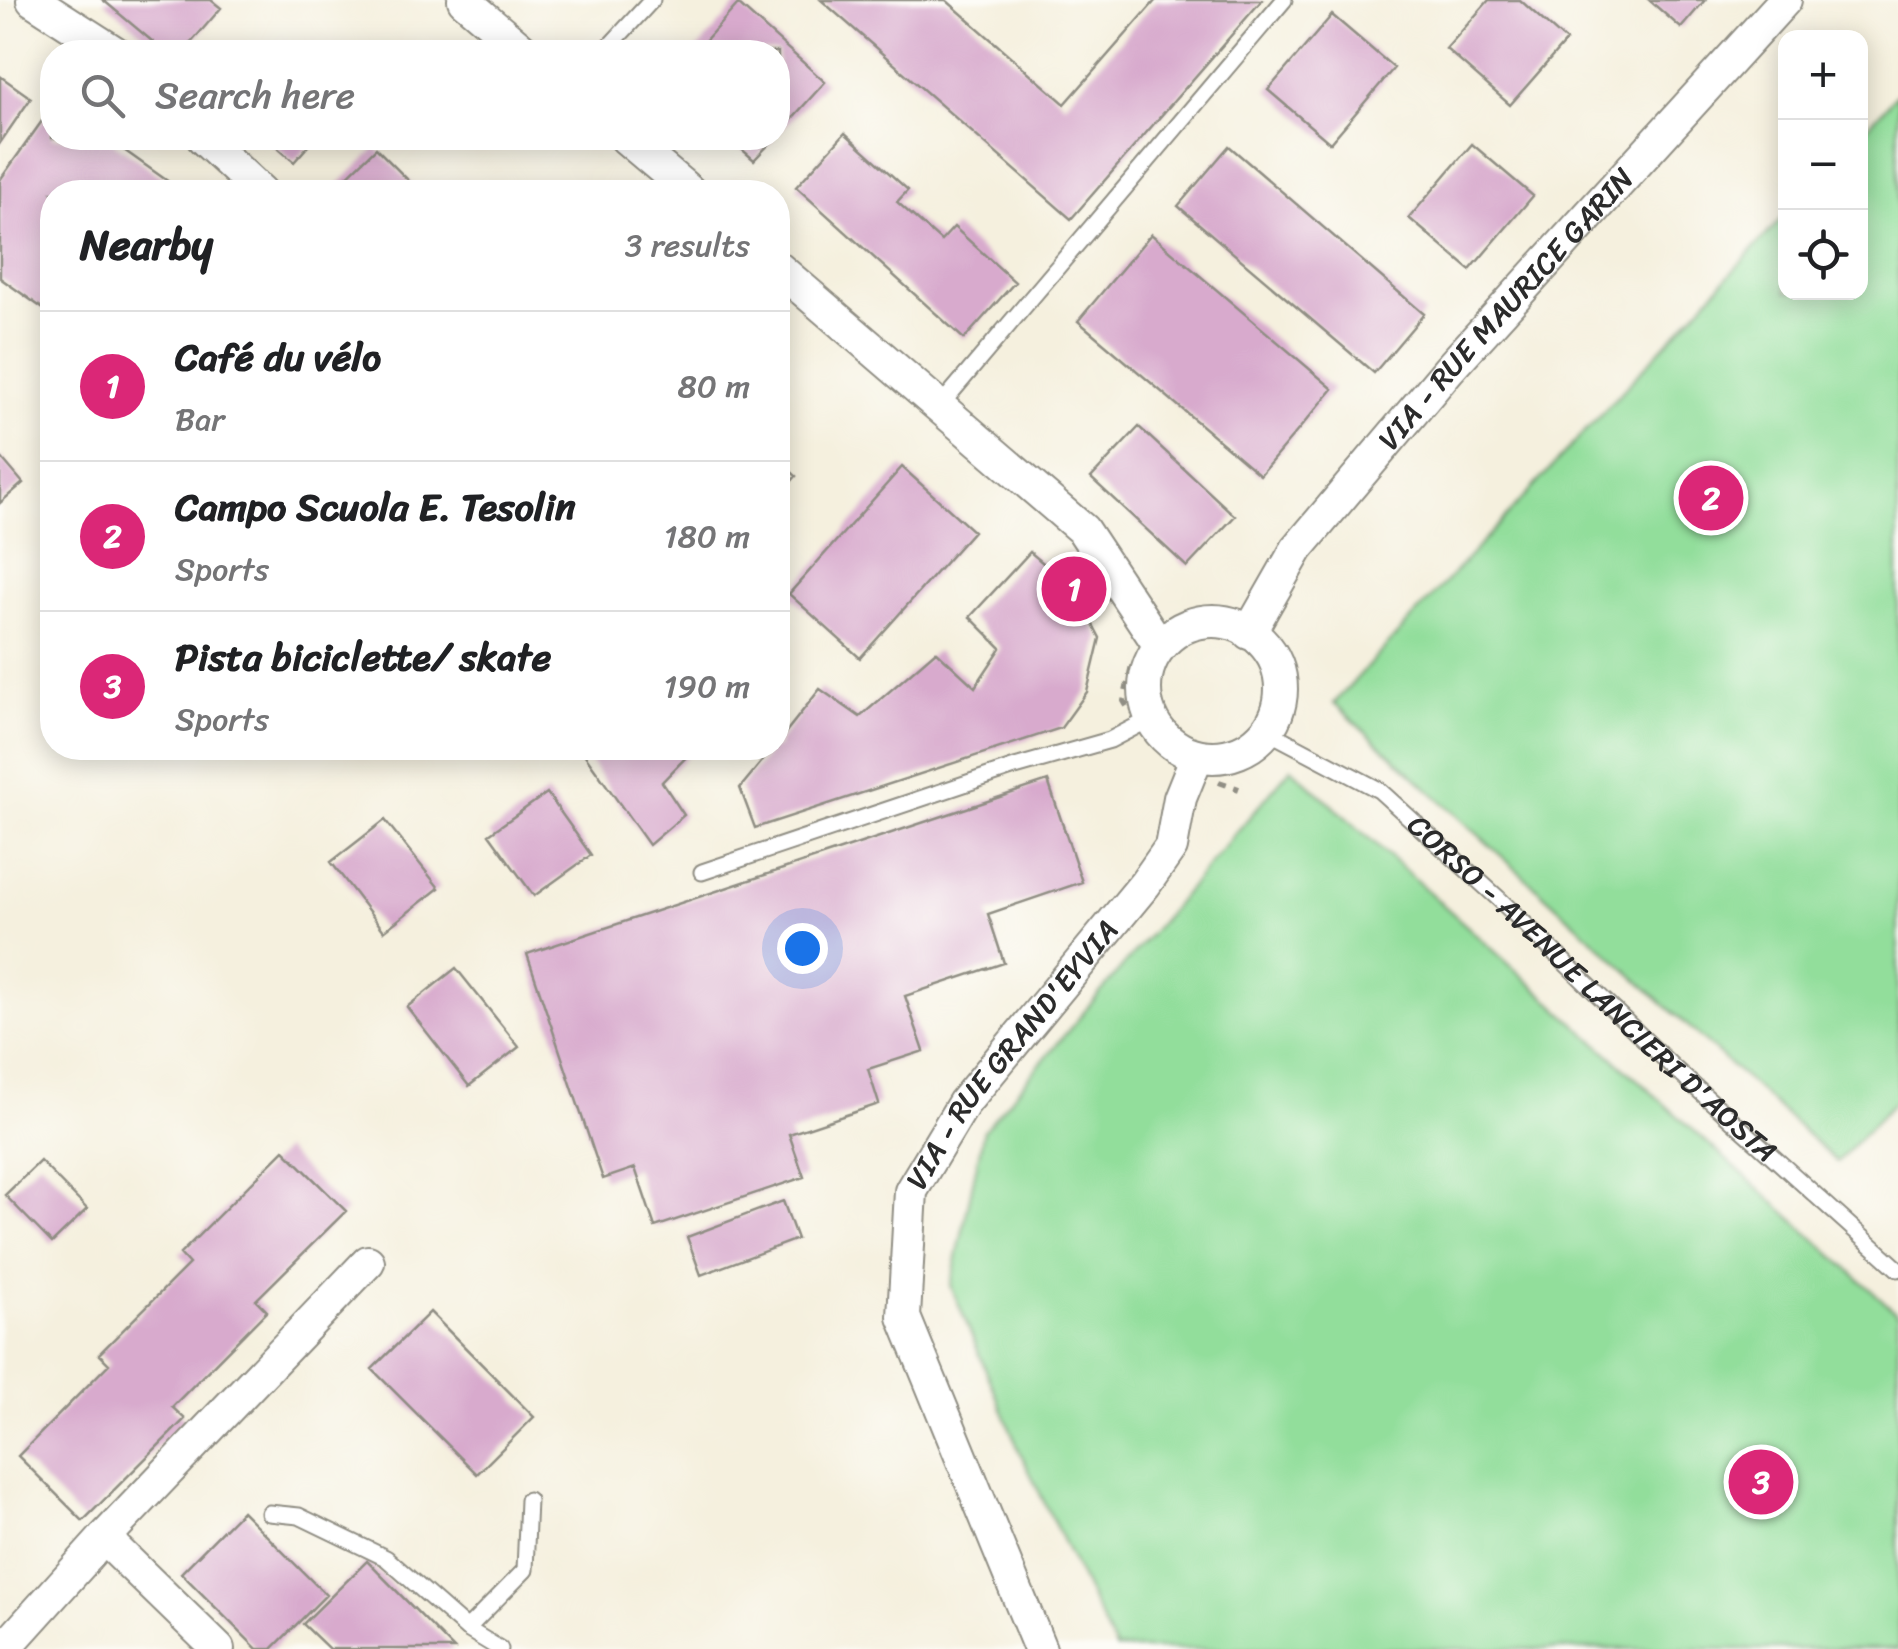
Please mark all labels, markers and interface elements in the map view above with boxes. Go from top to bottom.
map controls [1778,30,1868,300]
button: + [1778,30,1868,120]
search box [40,40,790,150]
text: Search here [155,62,355,129]
icon: search [75,68,130,123]
button: − [1778,120,1868,210]
street label: VIA - RUE MAURICE GARIN [1364,154,1648,463]
text: Nearby [80,208,213,282]
button: locate [1778,210,1868,300]
text: 3 results [625,217,750,274]
text: Café du vélo [175,324,381,391]
text: 1 [106,358,119,415]
text: 80 m [678,358,750,415]
text: Bar [175,391,224,448]
pin: 2 [1678,460,1744,536]
text: Campo Scuola E. Tesolin [175,474,576,541]
text: 2 [103,508,122,565]
text: 180 m [664,508,750,565]
text: Sports [175,541,269,598]
pin: 1 [1042,552,1106,626]
text: Pista biciclette/ skate [175,624,551,691]
text: 3 [104,658,121,715]
text: 190 m [664,658,750,715]
text: Sports [175,691,269,748]
street label: CORSO - AVENUE LANCIERI D'AOSTA [1394,800,1791,1177]
street label: VIA - RUE GRAND'EYVIA [891,907,1133,1201]
your location [777,923,828,974]
pin: 3 [1728,1444,1794,1520]

